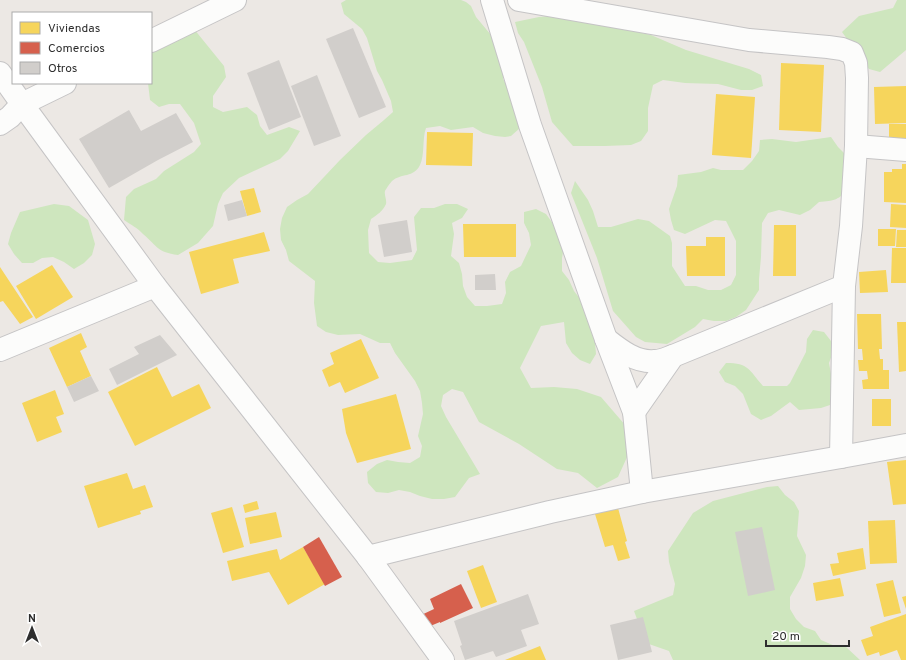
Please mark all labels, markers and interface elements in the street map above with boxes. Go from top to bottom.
legend [12,12,152,84]
text: Viviendas [48,21,100,37]
text: Comercios [48,41,105,57]
text: Otros [48,61,77,77]
north arrow [12,608,52,648]
text: N [28,612,36,626]
scale bar [766,622,849,648]
text: 20 m [772,629,800,645]

